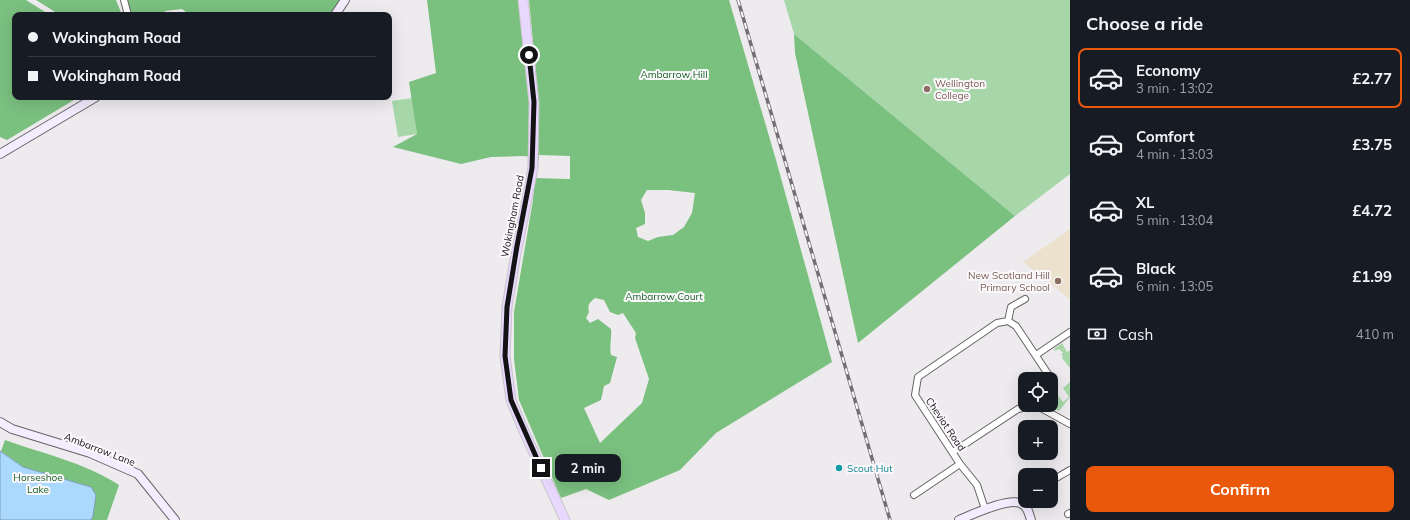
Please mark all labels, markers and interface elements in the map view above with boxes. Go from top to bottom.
text: Choose a ride [1086,12,1203,35]
text: Wokingham Road [52,28,181,47]
route start [520,46,538,64]
icon: car [1088,60,1124,96]
text: Economy [1136,61,1201,80]
text: Wokingham Road [52,66,181,85]
park label: Ambarrow Hill [640,68,708,81]
text: £2.77 [1352,69,1392,88]
place label: Wellington College [935,77,985,102]
text: 3 min · 13:02 [1136,80,1213,96]
marker: Wellington College [922,84,932,94]
icon: car [1088,126,1124,162]
text: Comfort [1136,127,1194,146]
text: £3.75 [1352,135,1392,154]
text: 4 min · 13:03 [1136,146,1213,162]
street label: Wokingham Road [498,174,527,258]
icon: car [1088,192,1124,228]
text: XL [1136,193,1154,212]
text: £4.72 [1352,201,1392,220]
text: 5 min · 13:04 [1136,212,1213,228]
icon: car [1088,258,1124,294]
text: Black [1136,259,1175,278]
text: £1.99 [1352,267,1392,286]
place label: New Scotland Hill Primary School [968,269,1050,294]
marker: New Scotland Hill Primary School [1053,276,1063,286]
text: 6 min · 13:05 [1136,278,1213,294]
park label: Ambarrow Court [625,290,703,303]
icon: cash [1086,323,1108,345]
text: Cash [1118,325,1153,344]
text: 410 m [1356,326,1394,342]
map controls [1018,372,1058,508]
button: locate [1018,372,1058,412]
street label: Cheviot Road [923,395,968,454]
button: + [1018,420,1058,460]
street label: Ambarrow Lane [62,430,137,469]
callout: 2 min [555,454,621,482]
route end [532,459,550,477]
text: 2 min [571,460,605,476]
place label: Scout Hut [847,462,893,475]
marker: Scout Hut [834,463,844,473]
button: Confirm [1086,466,1394,512]
button: − [1018,468,1058,508]
park label: Horseshoe Lake [13,471,63,496]

